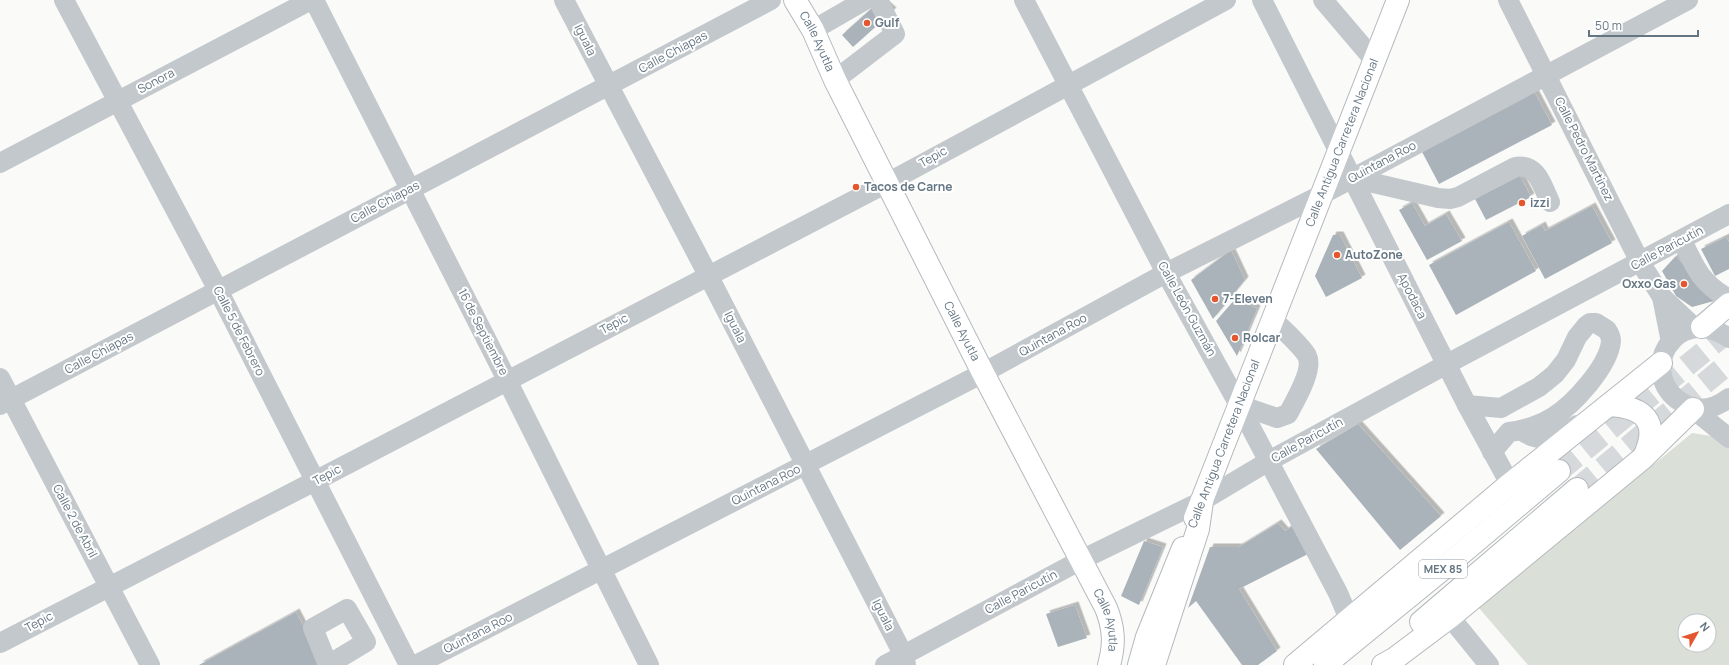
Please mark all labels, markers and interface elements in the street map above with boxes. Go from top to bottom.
street label: Calle Ayutla [796,8,839,74]
scale bar [1589,12,1698,38]
place label: Gulf [875,14,900,31]
text: 50 m [1595,17,1622,34]
marker: Gulf [862,18,872,28]
street label: Iguala [570,21,601,58]
street label: Calle Chiapas [635,26,710,77]
street label: Calle Antigua Carretera Nacional [1301,56,1382,229]
street label: Sonora [134,64,177,97]
street label: Calle Pedro Martínez [1551,94,1618,204]
street label: Quintana Roo [1345,136,1419,187]
street label: Tepic [916,142,950,171]
street label: Calle Chiapas [347,176,422,227]
place label: Tacos de Carne [864,178,952,195]
marker: Tacos de Carne [851,182,861,192]
place label: izzi [1530,194,1550,211]
marker: izzi [1517,198,1527,208]
street label: Calle Paricutín [1628,221,1706,274]
place label: AutoZone [1345,246,1403,263]
marker: AutoZone [1332,250,1342,260]
street label: Calle León Guzmán [1154,258,1221,359]
street label: Apodaca [1394,270,1431,321]
place label: Oxxo Gas [1622,275,1676,292]
marker: Oxxo Gas [1679,279,1689,289]
street label: Calle 5 de Febrero [209,283,269,379]
street label: 16 de Septiembre [454,285,513,378]
place label: 7-Eleven [1223,290,1273,307]
marker: 7-Eleven [1210,294,1220,304]
street label: Calle Ayutla [940,298,985,364]
street label: Iguala [720,308,751,345]
street label: Tepic [597,309,631,338]
street label: Quintana Roo [1016,309,1090,360]
street label: Calle Chiapas [61,327,136,378]
place label: Rolcar [1243,329,1280,346]
marker: Rolcar [1230,333,1240,343]
street label: Calle Antigua Carretera Nacional [1183,357,1264,531]
street label: Calle Paricutín [1268,413,1346,466]
street label: Tepic [310,460,344,489]
street label: Quintana Roo [728,460,803,509]
street label: Calle 2 de Abril [49,481,102,560]
road number: MEX 85 [1419,560,1467,578]
street label: Calle Paricutín [982,565,1060,618]
street label: Calle Ayutla [1089,586,1122,652]
street label: Iguala [868,596,899,633]
street label: Tepic [22,607,56,636]
street label: Quintana Roo [440,608,515,657]
north arrow [1677,613,1717,653]
text: N [1697,619,1714,634]

